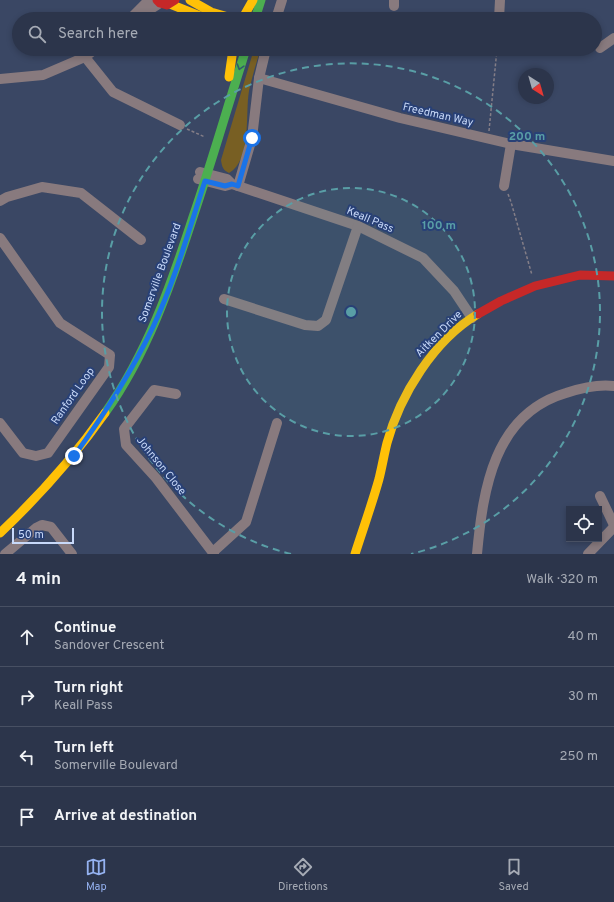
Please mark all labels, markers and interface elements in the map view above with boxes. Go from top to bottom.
search box [12,12,602,56]
icon: search [26,23,48,45]
text: Search here [58,25,138,44]
one-way arrow [236,63,245,70]
north arrow [518,68,554,104]
street label: Freedman Way [401,100,475,130]
route start [243,129,261,147]
text: 200 m [509,129,545,145]
street label: Keall Pass [344,204,396,236]
text: 100 m [422,218,456,234]
street label: Somerville Boulevard [135,221,185,325]
centre of rings [344,305,358,319]
street label: Aitken Drive [413,308,465,360]
street label: Ranford Loop [48,365,98,427]
street label: Johnson Close [133,434,189,498]
route end [65,447,83,465]
map controls [566,506,602,542]
button: locate [566,506,602,542]
scale bar [12,526,74,545]
text: 50 m [18,528,44,542]
text: 4 min [16,569,61,591]
text: Walk · 320 m [526,572,598,588]
text: Continue [54,619,116,638]
icon: ahead [16,626,38,648]
text: 40 m [568,629,598,645]
text: Sandover Crescent [54,638,164,654]
text: Turn right [54,679,123,698]
icon: right [16,686,38,708]
text: 30 m [568,689,598,705]
text: Keall Pass [54,698,113,714]
text: Turn left [54,739,114,758]
icon: left [16,746,38,768]
text: 250 m [560,749,598,765]
text: Somerville Boulevard [54,758,178,774]
icon: arrive [16,806,38,828]
text: Arrive at destination [54,807,197,826]
tab: Map [85,856,107,894]
tab: Directions [278,856,328,894]
tab: Saved [498,856,529,894]

